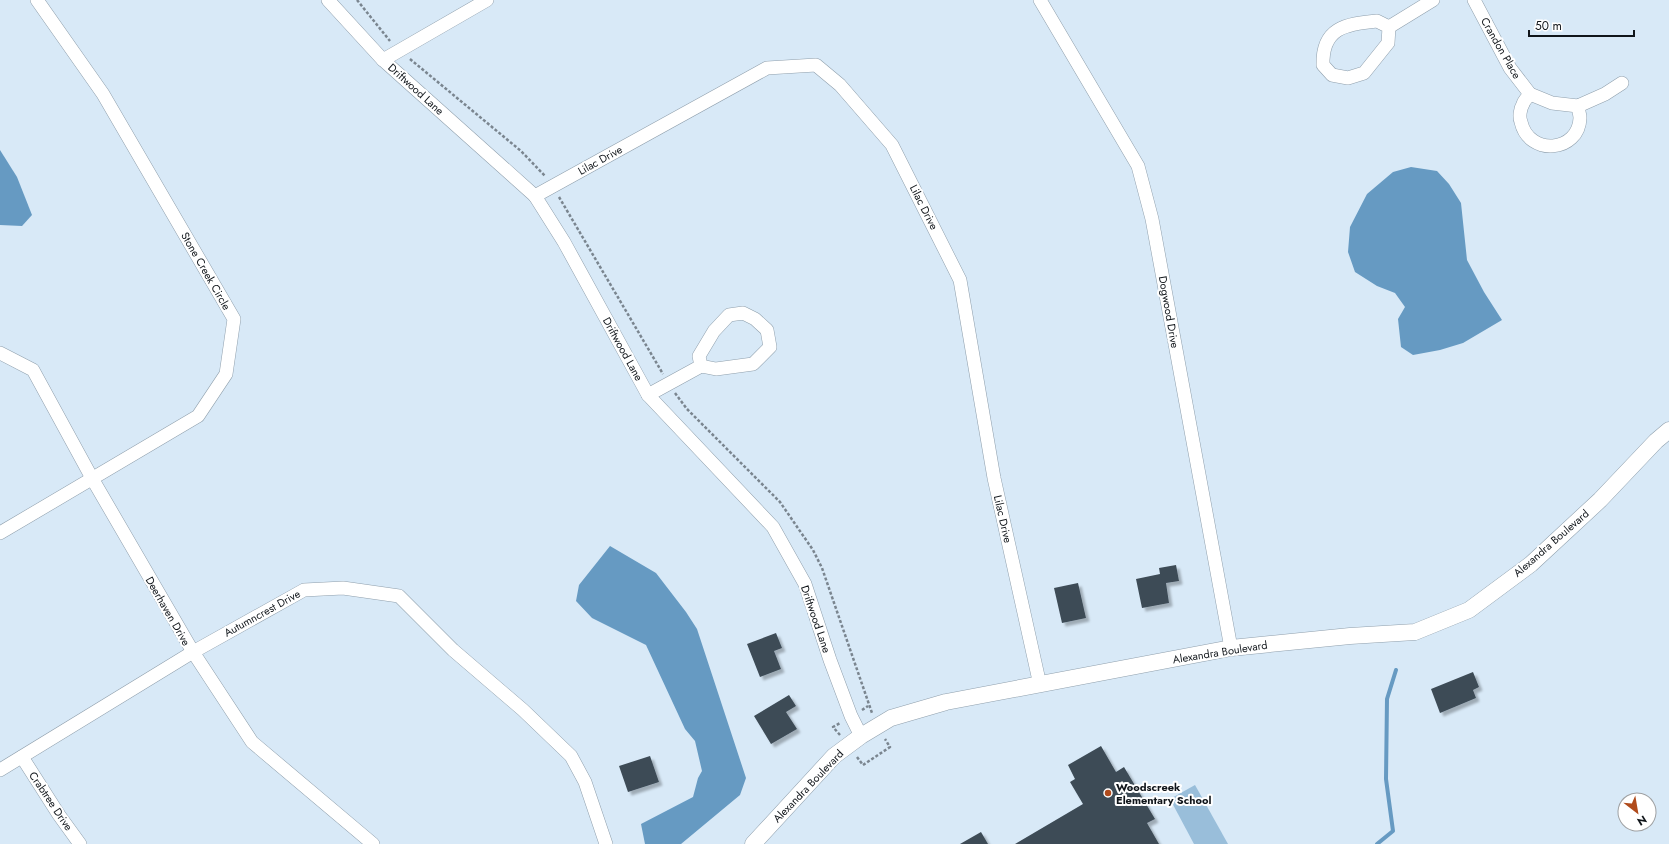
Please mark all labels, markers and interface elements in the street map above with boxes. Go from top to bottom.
scale bar [1529,12,1634,38]
street label: Crandon Place [1477,14,1525,82]
text: 50 m [1535,17,1562,35]
street label: Driftwood Lane [384,59,448,119]
street label: Lilac Drive [575,141,625,179]
street label: Lilac Drive [906,182,942,233]
street label: Stone Creek Circle [177,229,235,313]
street label: Dogwood Drive [1155,275,1183,350]
street label: Driftwood Lane [599,314,647,384]
street label: Lilac Drive [990,493,1016,545]
street label: Alexandra Boulevard [1510,506,1592,580]
street label: Deerhaven Drive [142,573,194,649]
street label: Driftwood Lane [797,583,835,655]
street label: Autumncrest Drive [221,585,303,641]
street label: Alexandra Boulevard [1171,637,1269,667]
street label: Alexandra Boulevard [769,746,847,826]
street label: Crabtree Drive [25,768,77,834]
place label: Woodscreek Elementary School [1116,779,1211,808]
marker: Woodscreek Elementary School [1103,788,1113,798]
north arrow [1617,792,1657,832]
text: N [1634,811,1650,830]

